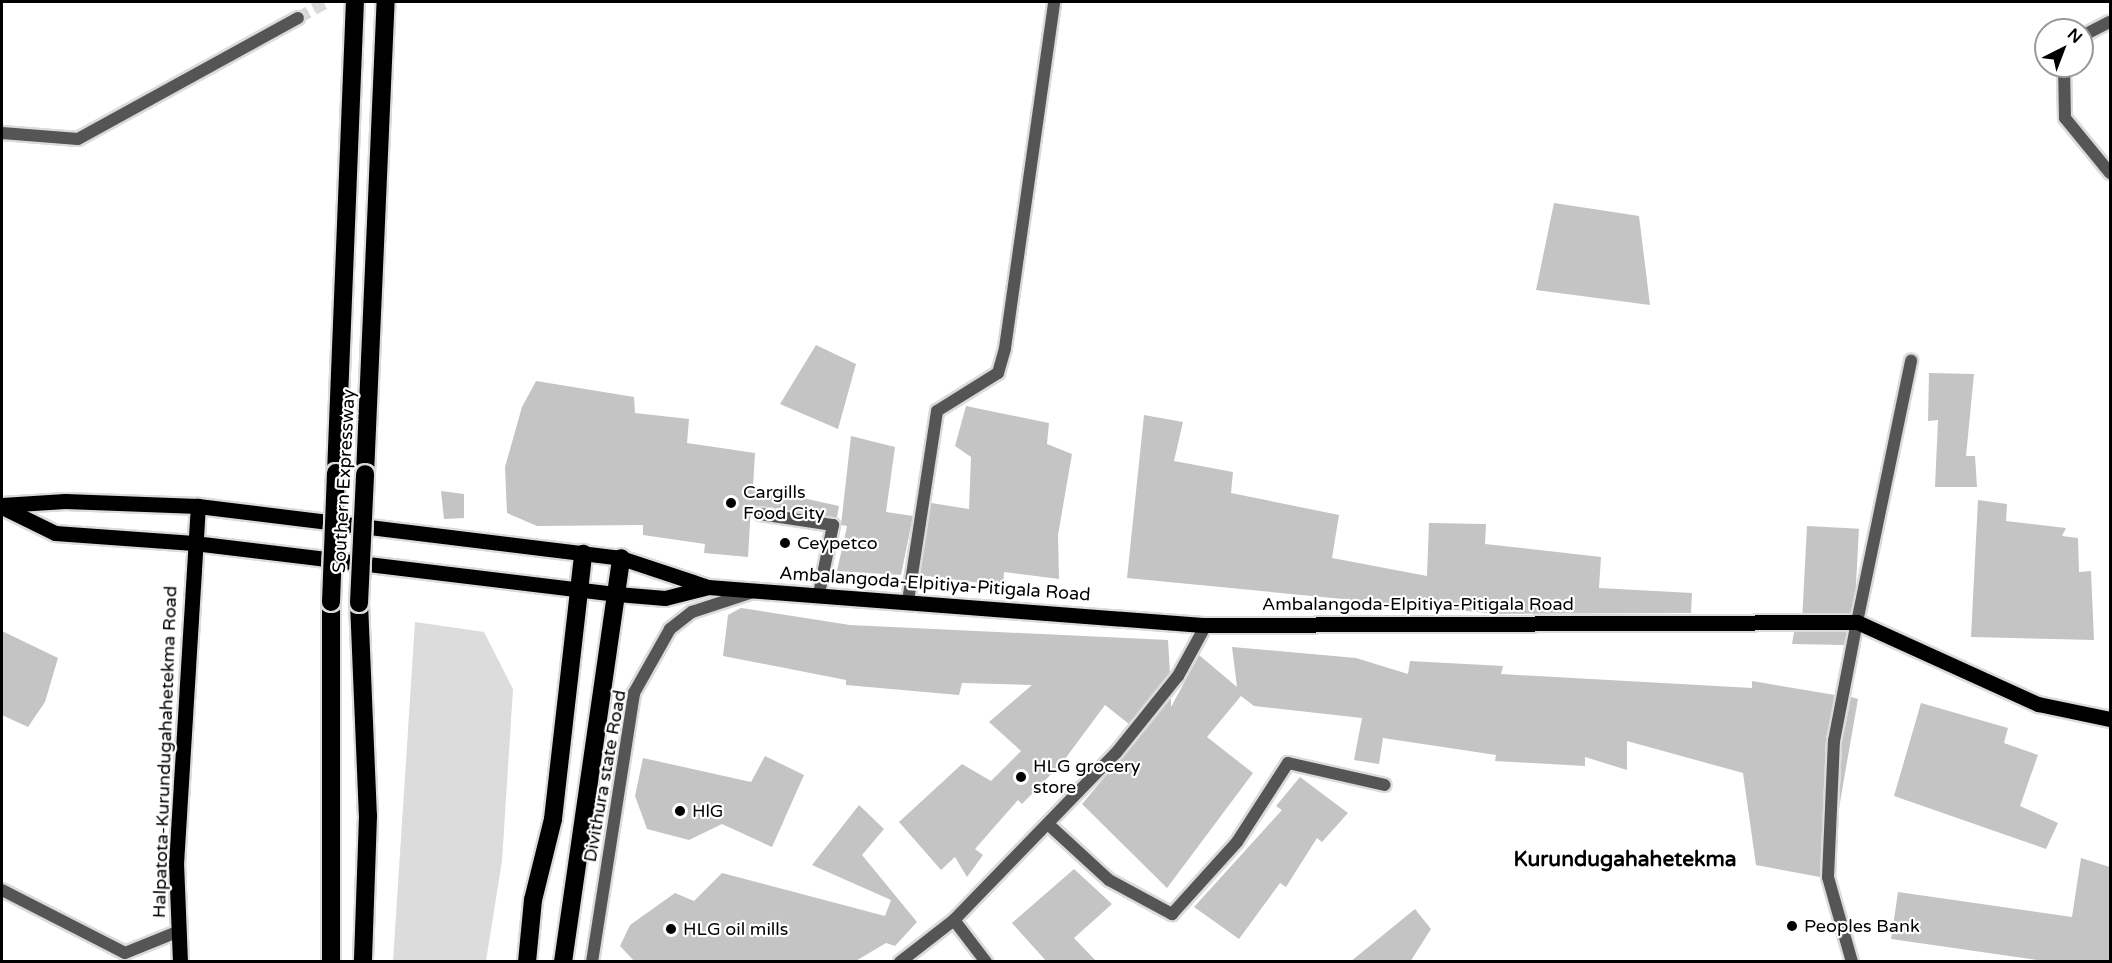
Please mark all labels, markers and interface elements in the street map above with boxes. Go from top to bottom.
north arrow [2034,18,2094,78]
text: N [2063,24,2086,48]
street label: Southern Expressway [328,389,360,573]
place label: Cargills Food City [743,482,825,524]
marker: Cargills Food City [724,496,738,510]
place label: Ceypetco [797,532,878,554]
marker: Ceypetco [778,536,792,550]
street label: Ambalangoda-Elpitiya-Pitigala Road [779,562,1091,606]
street label: Halpatota-Kurundugahahetekma Road [148,585,182,919]
street label: Ambalangoda-Elpitiya-Pitigala Road [1262,593,1574,615]
street label: Divithura state Road [579,688,631,864]
place label: HLG grocery store [1033,756,1140,798]
marker: HLG grocery store [1014,770,1028,784]
place label: HlG [692,800,723,822]
marker: HlG [673,804,687,818]
district label: Kurundugahahetekma [1513,847,1737,873]
place label: Peoples Bank [1804,915,1920,937]
place label: HLG oil mills [683,918,788,940]
marker: Peoples Bank [1785,919,1799,933]
marker: HLG oil mills [664,922,678,936]

